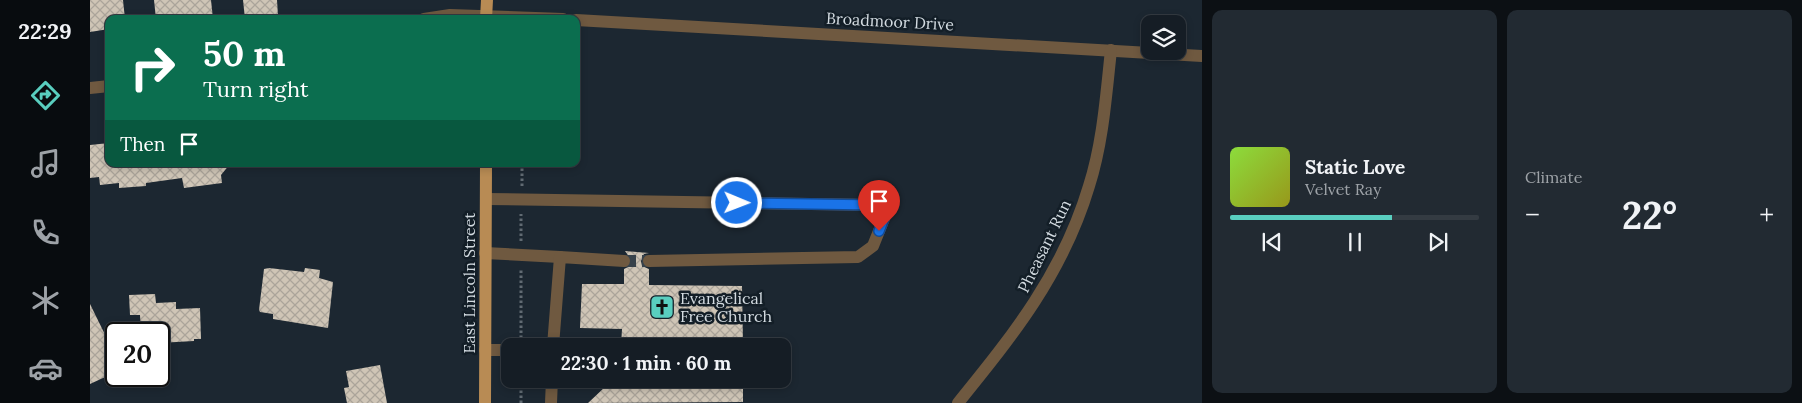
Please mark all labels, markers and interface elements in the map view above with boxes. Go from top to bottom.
street label: Broadmoor Drive [826,8,955,34]
map controls [1141,15,1186,60]
button: layers [1141,15,1186,60]
text: 22:29 [18,17,72,45]
text: 50 m [203,31,286,76]
icon: right [120,35,185,100]
text: Turn right [203,75,308,103]
icon: directions [28,78,63,113]
icon: arrive [175,130,203,158]
text: Then [120,132,165,156]
icon: music [28,146,63,181]
text: Static Love [1305,155,1405,179]
text: Climate [1525,167,1582,187]
position arrow [710,176,762,228]
text: Velvet Ray [1305,179,1381,199]
pin [858,180,900,231]
icon: arrive [865,187,893,215]
text: 22° [1622,191,1677,239]
street label: Pheasant Run [1013,196,1075,296]
text: − [1525,197,1540,233]
text: + [1759,197,1774,233]
street label: East Lincoln Street [459,212,479,353]
icon: phone [28,215,63,250]
icon: previous [1258,228,1286,256]
icon: pause [1341,228,1369,256]
icon: next [1424,228,1452,256]
icon: climate [28,283,63,318]
place label: Evangelical Free Church [680,288,773,326]
church icon: Evangelical Free Church [649,294,675,320]
speed limit sign: 20 [105,322,170,387]
icon: car [28,351,63,386]
text: 22:30 · 1 min · 60 m [561,351,731,375]

